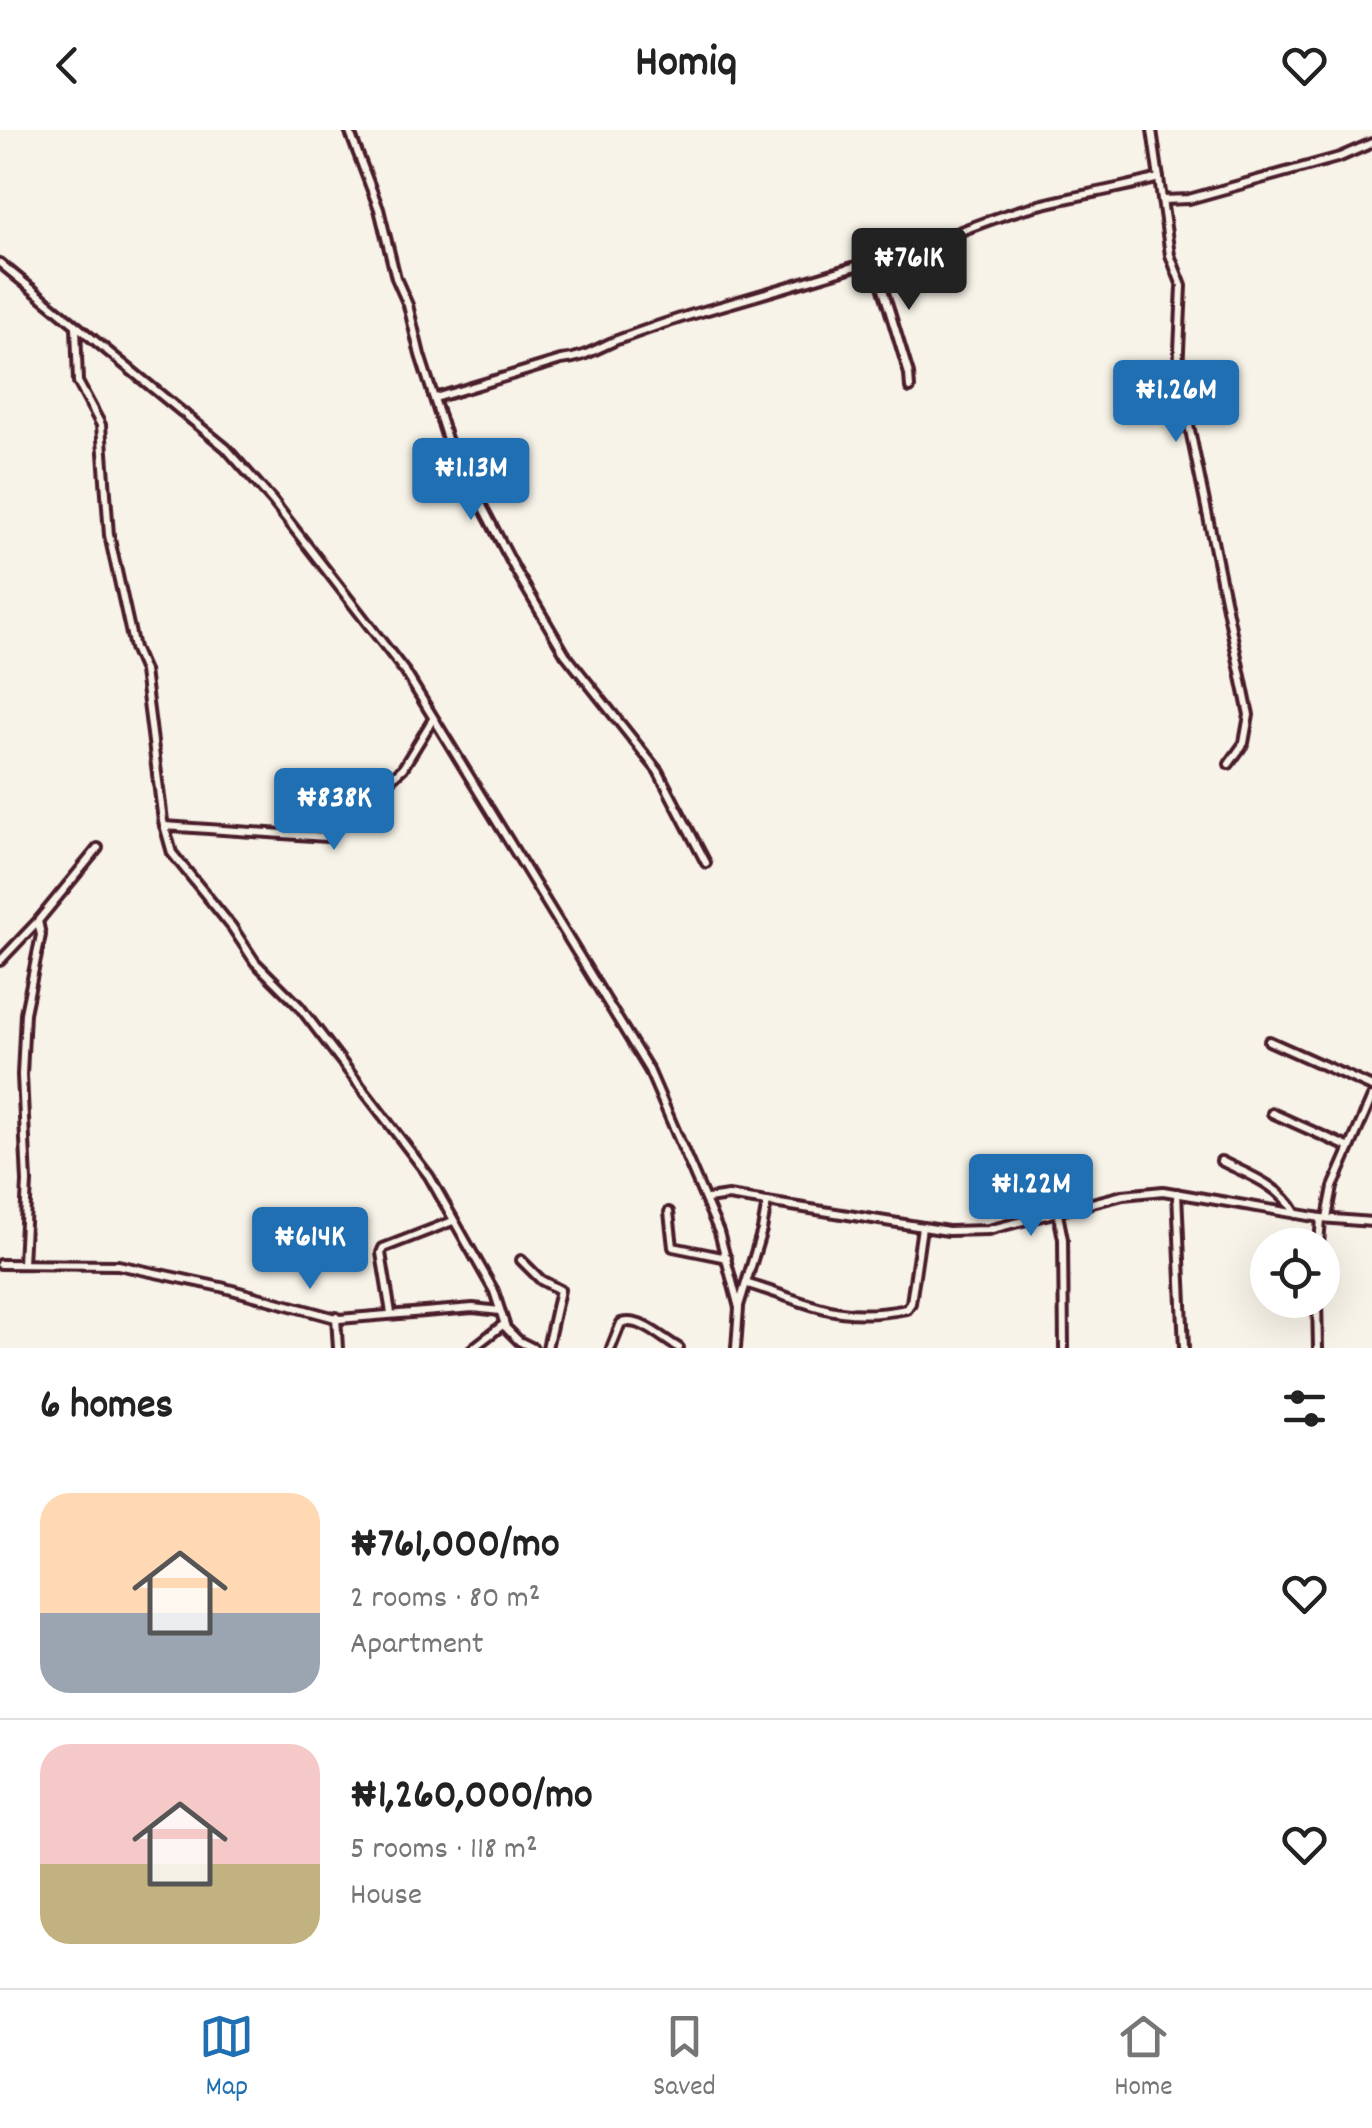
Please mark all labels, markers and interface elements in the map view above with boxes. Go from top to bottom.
text: Homiq [635,33,737,97]
icon: back [40,38,95,93]
icon: heart [1277,38,1332,93]
pin: ₦761K [839,228,979,313]
text: ₦761K [874,237,944,283]
pin: ₦1.26M [1095,360,1257,445]
text: ₦1.26M [1135,369,1217,415]
pin: ₦1.13M [390,438,552,523]
text: ₦1.13M [434,447,508,493]
pin: ₦838K [264,768,404,853]
text: ₦838K [296,777,372,823]
pin: ₦1.22M [950,1154,1112,1239]
text: ₦1.22M [991,1163,1071,1209]
pin: ₦614K [240,1207,380,1292]
text: ₦614K [274,1216,346,1262]
map controls [1250,1228,1340,1318]
button: locate [1250,1228,1340,1318]
text: 6 homes [40,1378,173,1438]
icon: filters [1277,1381,1332,1436]
text: ₦761,000/mo [350,1517,560,1577]
icon: home [120,1533,240,1653]
icon: heart [1277,1566,1332,1621]
text: 2 rooms · 80 m² [350,1577,540,1623]
text: Apartment [350,1623,484,1669]
text: ₦1,260,000/mo [350,1768,593,1828]
icon: home [120,1784,240,1904]
icon: heart [1277,1817,1332,1872]
text: 5 rooms · 118 m² [350,1828,538,1874]
text: House [350,1874,422,1920]
tab: Map [199,2009,254,2109]
tab: Saved [653,2009,716,2109]
tab: Home [1114,2009,1173,2109]

